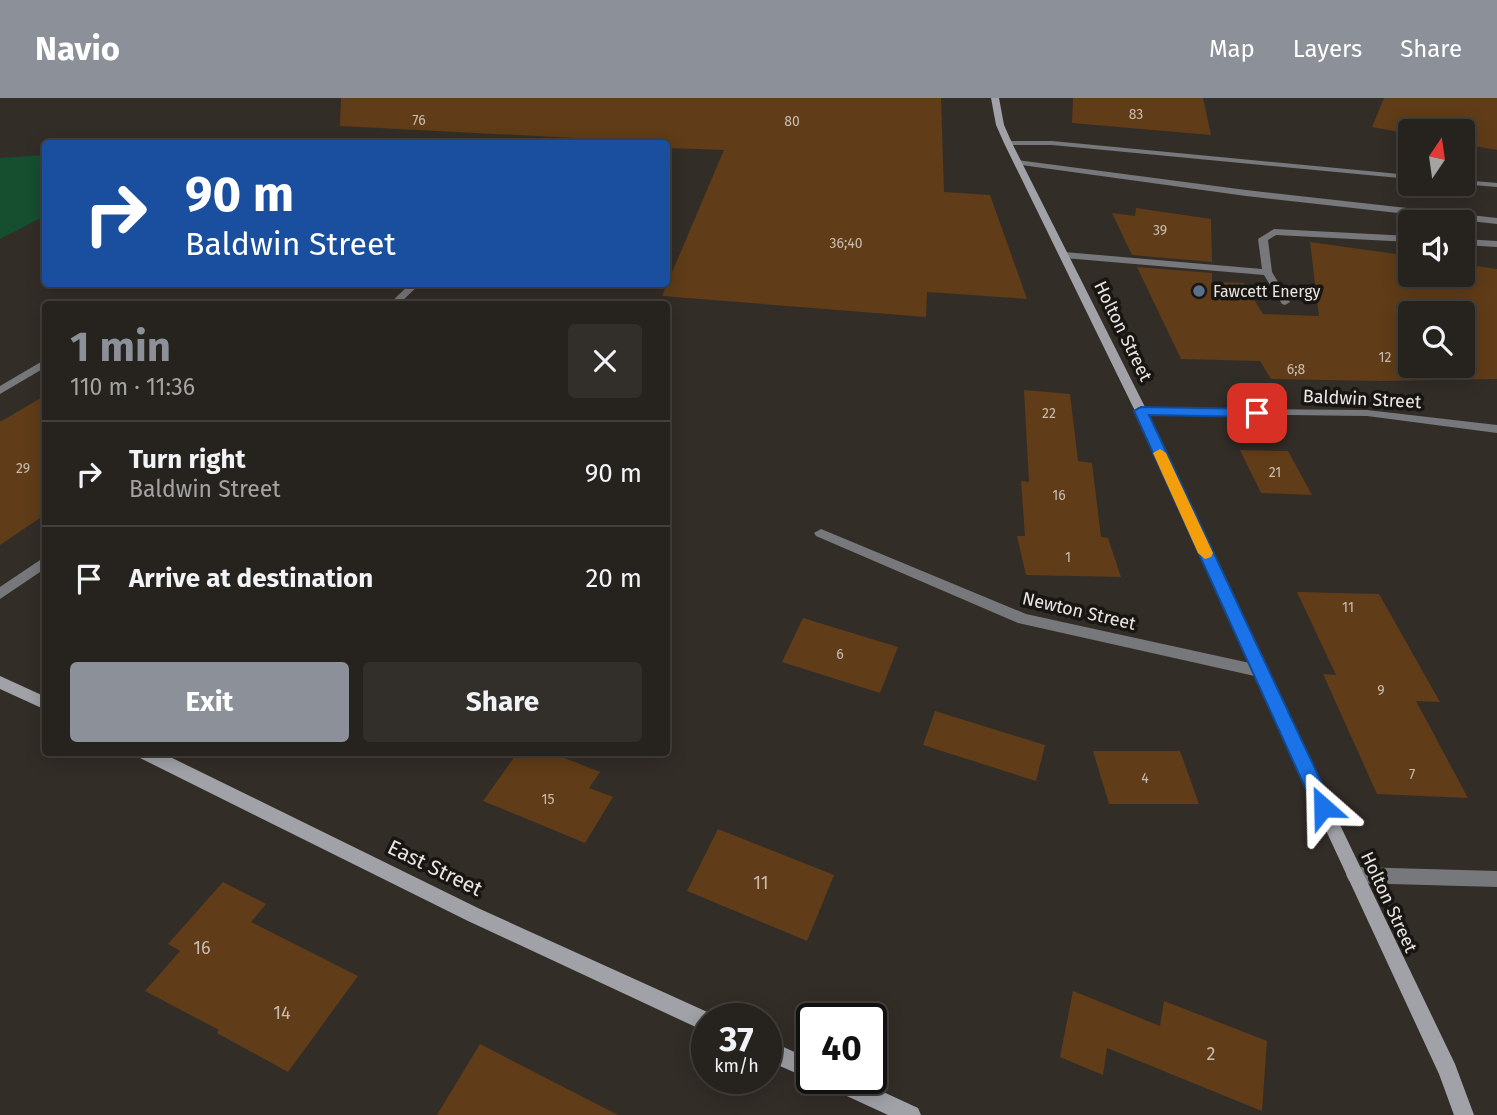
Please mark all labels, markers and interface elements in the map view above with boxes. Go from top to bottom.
text: Navio [35,29,120,69]
text: Map [1209,35,1255,63]
text: Layers [1293,35,1362,63]
text: Share [1400,35,1462,63]
house number: 83 [1129,106,1143,123]
house number: 76 [412,112,426,129]
house number: 80 [784,113,800,130]
north arrow [1398,119,1475,196]
map controls [1398,119,1475,378]
text: 90 m [185,165,294,224]
icon: right [70,168,161,259]
button: sound [1398,210,1475,287]
house number: 39 [1153,222,1167,239]
text: Baldwin Street [185,225,396,263]
house number: 36;40 [830,235,863,252]
street label: Holton Street [1089,277,1157,385]
place label: Fawcett Energy [1213,282,1321,301]
marker: Fawcett Energy [1191,283,1207,299]
button: search [1398,301,1475,378]
text: 1 min [70,322,171,372]
button: close [568,324,642,398]
house number: 12 [1379,349,1392,366]
house number: 6;8 [1287,361,1306,378]
text: 110 m · 11:36 [70,373,195,401]
pin [1227,383,1287,443]
street label: Baldwin Street [1302,385,1422,413]
icon: arrive [1238,394,1276,432]
house number: 22 [1042,405,1056,422]
text: Turn right [129,444,246,475]
icon: right [70,455,108,493]
text: 90 m [585,458,642,489]
house number: 29 [16,460,30,477]
house number: 21 [1269,464,1281,481]
text: Baldwin Street [129,475,281,503]
house number: 16 [1052,487,1066,504]
house number: 1 [1065,549,1071,566]
icon: arrive [70,560,108,598]
text: Arrive at destination [129,563,373,594]
text: 20 m [585,563,642,594]
street label: Newton Street [1020,587,1138,635]
house number: 11 [1342,599,1354,616]
house number: 6 [836,646,844,663]
button: Exit [70,662,349,742]
button: Share [363,662,642,742]
house number: 9 [1377,682,1385,699]
house number: 7 [1409,766,1415,783]
house number: 4 [1141,770,1149,787]
position arrow [1286,770,1360,844]
house number: 15 [541,791,555,808]
street label: East Street [383,834,487,902]
street label: Holton Street [1356,848,1422,956]
house number: 11 [753,872,769,894]
house number: 16 [193,937,211,959]
house number: 14 [273,1002,291,1024]
speed limit sign: 40 [796,1003,887,1094]
text: 37 [719,1018,754,1060]
house number: 2 [1207,1043,1216,1065]
text: km/h [714,1055,759,1077]

